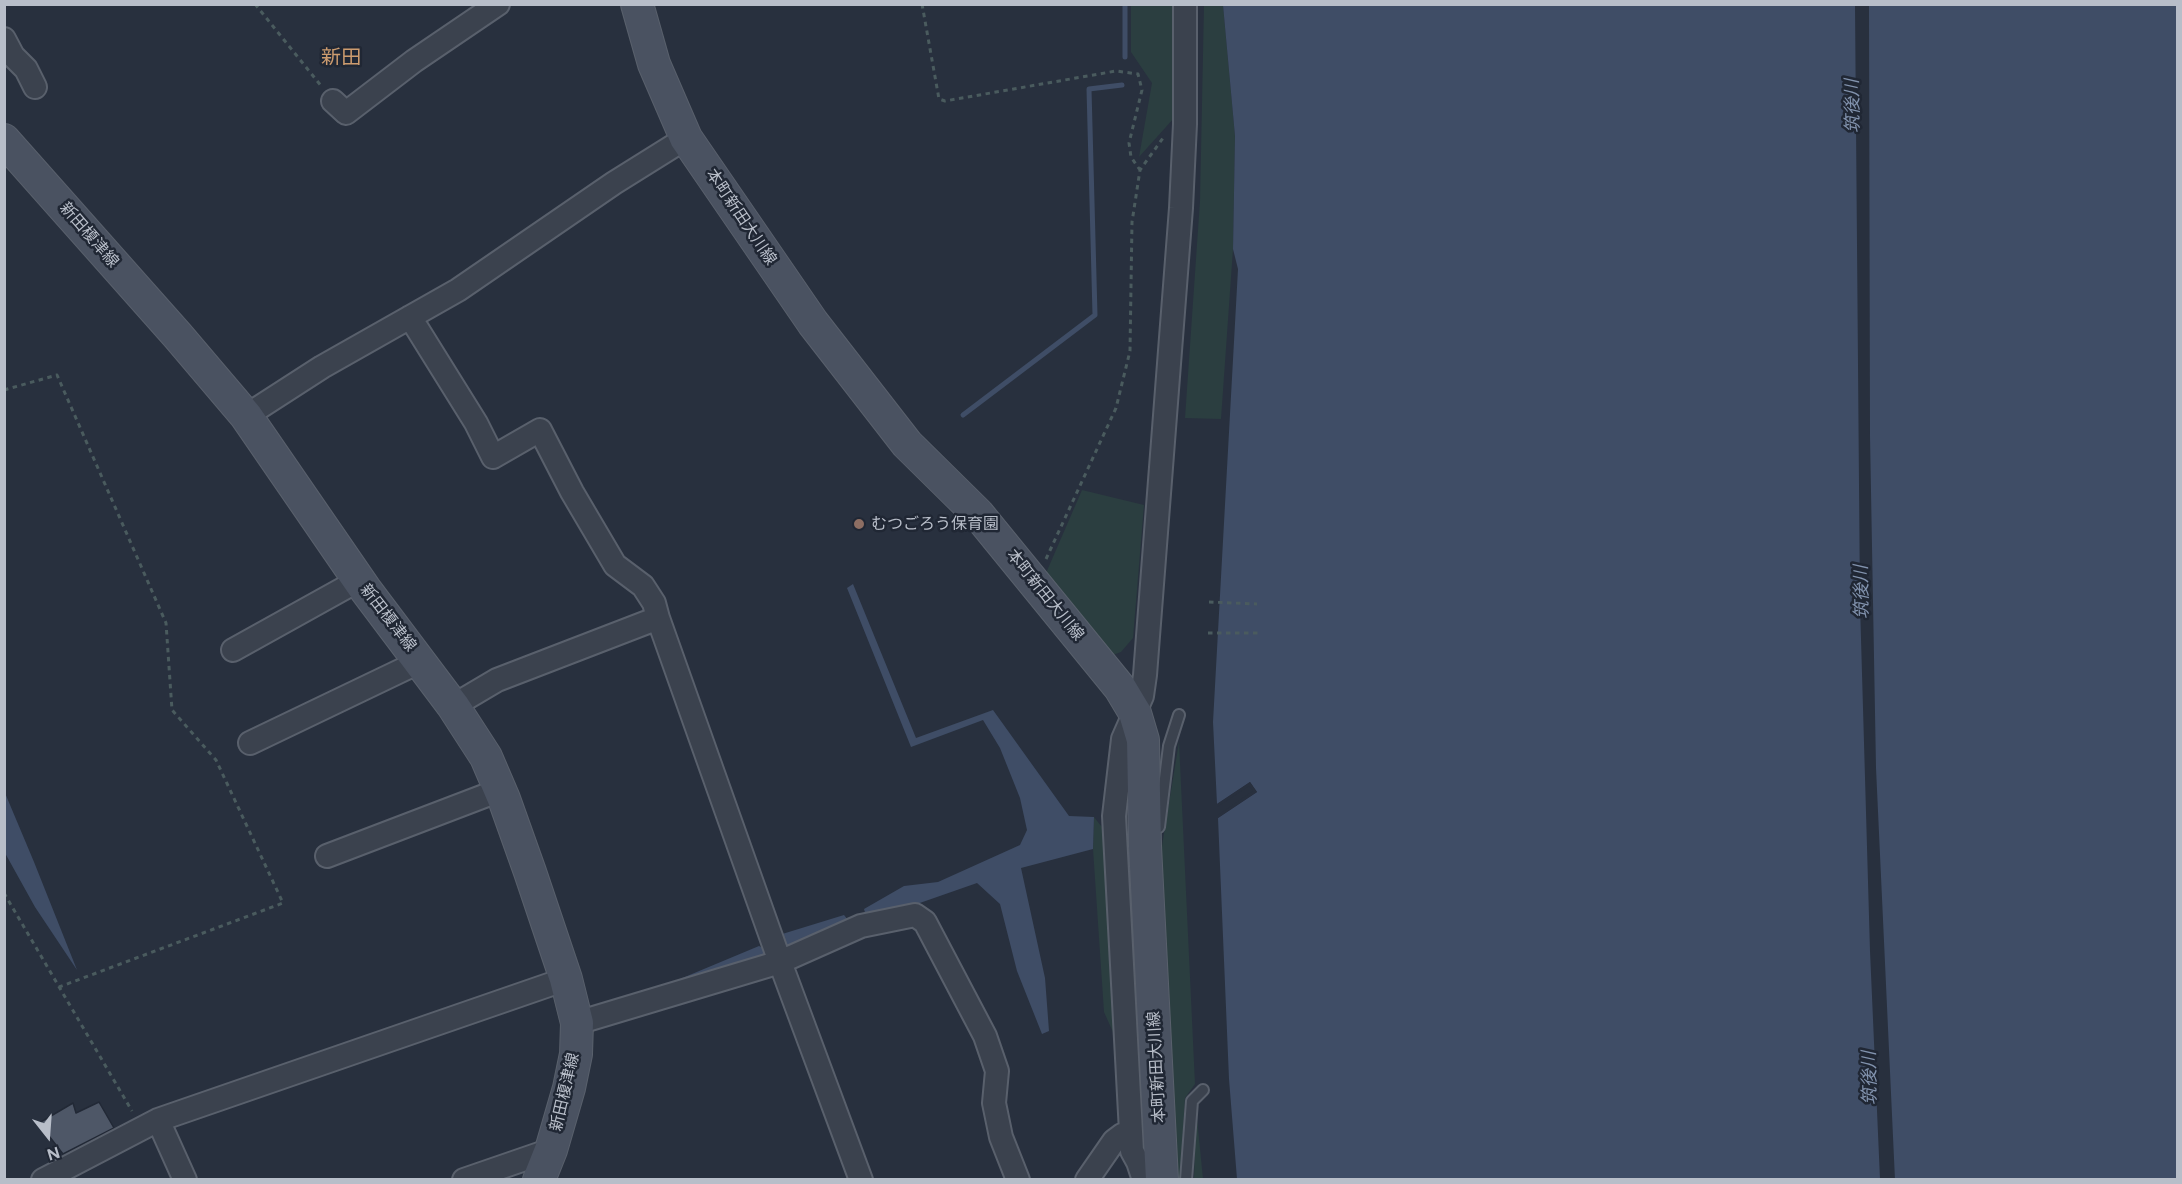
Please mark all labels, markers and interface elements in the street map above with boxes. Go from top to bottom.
district label: 新田 [321,46,361,70]
water label: 筑後川 [1842,79,1864,133]
street label: 本町新田大川線 [702,165,780,269]
street label: 新田榎津線 [56,199,122,271]
place label: むつごろう保育園 [871,514,999,534]
marker: むつごろう保育園 [852,517,866,531]
street label: 本町新田大川線 [1002,545,1088,645]
water label: 筑後川 [1851,565,1873,619]
street label: 新田榎津線 [356,581,420,655]
street label: 本町新田大川線 [1144,1011,1170,1123]
street label: 新田榎津線 [547,1051,583,1133]
water label: 筑後川 [1859,1051,1881,1105]
north arrow [18,1106,78,1166]
text: N [45,1143,62,1165]

